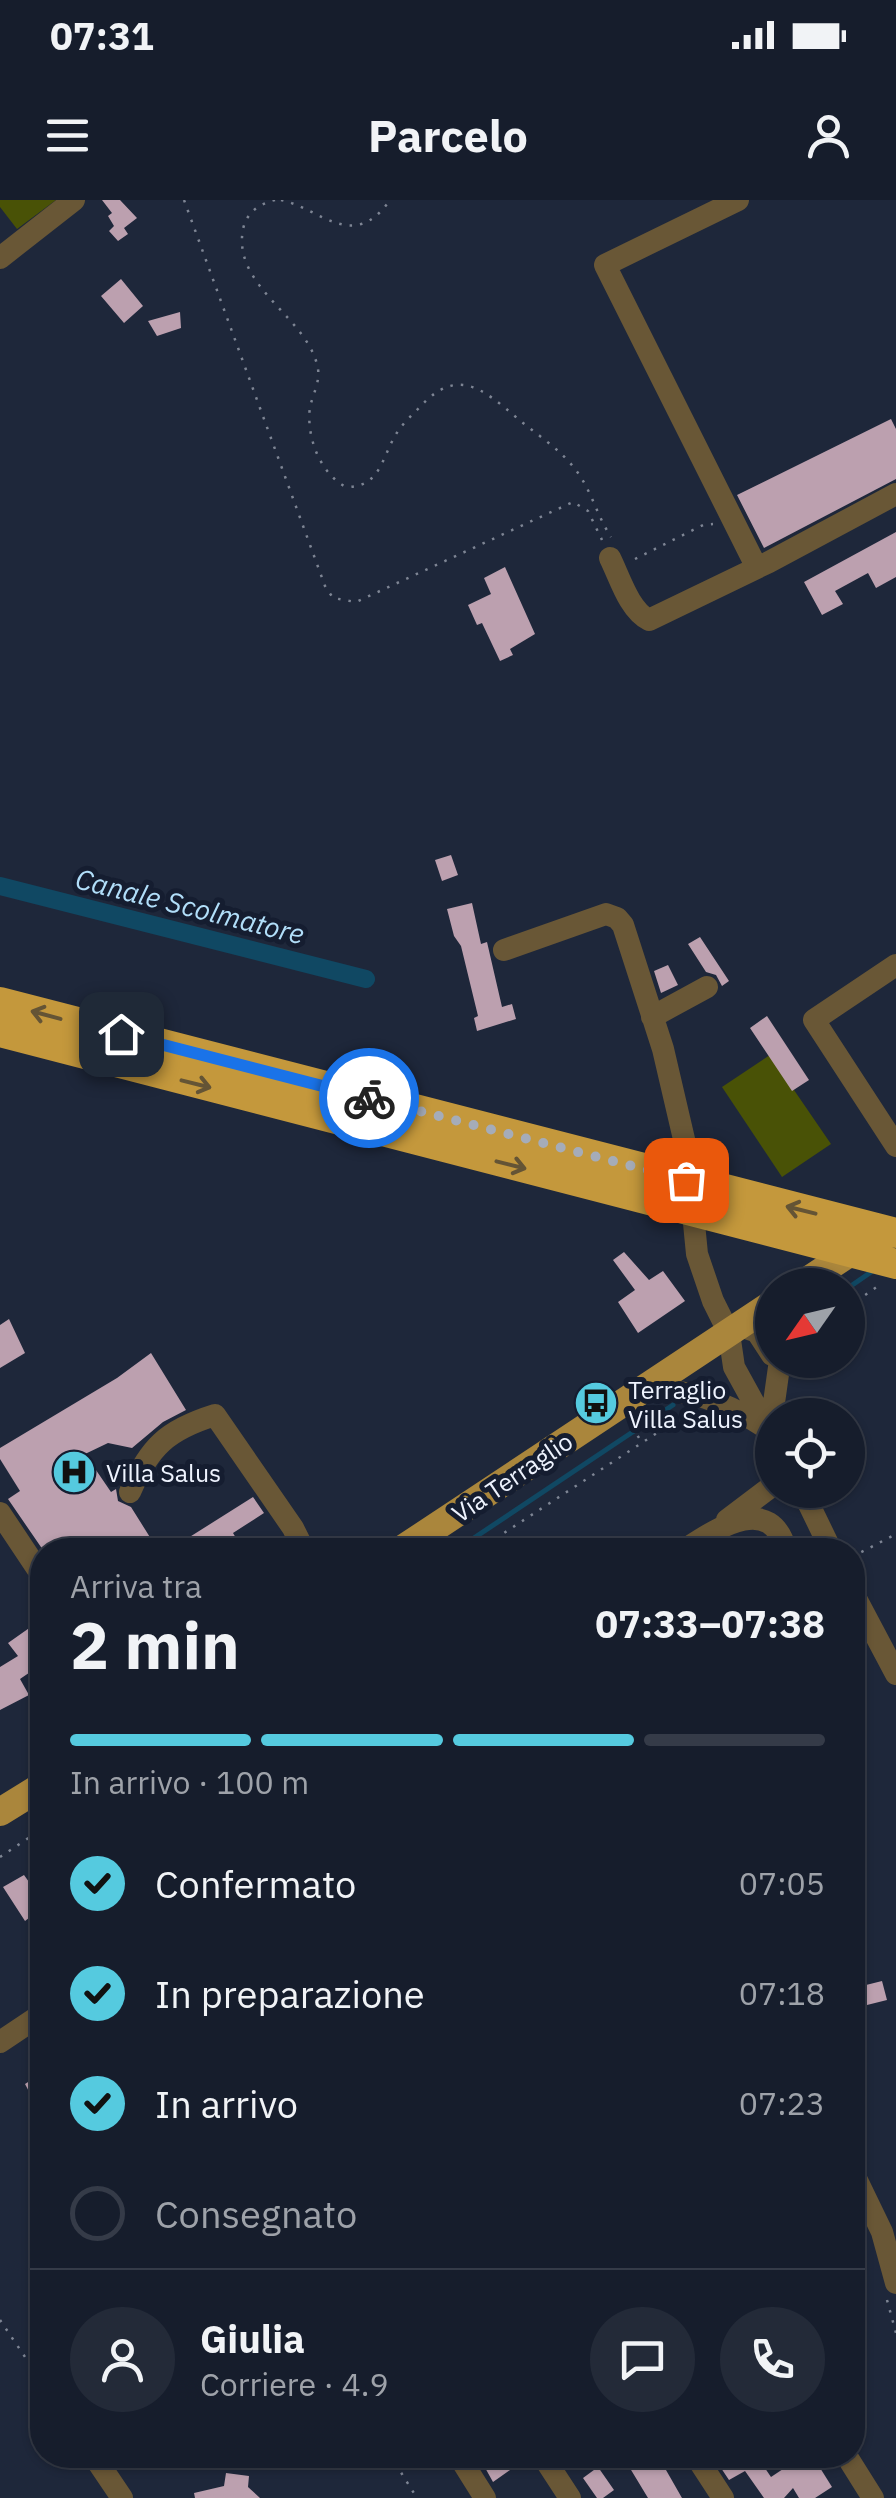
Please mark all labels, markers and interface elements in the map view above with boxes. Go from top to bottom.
text: 07:31 [50,11,154,60]
text: Parcelo [368,106,528,164]
icon: menu [40,108,95,163]
icon: person [801,108,856,163]
water label: Canale Scolmatore [72,860,308,952]
pin [79,992,164,1077]
one-way arrow [31,1004,62,1023]
icon: home [94,1007,149,1062]
courier [319,1048,419,1148]
icon: bike [342,1071,397,1126]
one-way arrow [180,1075,211,1094]
pin [644,1138,729,1223]
icon: bag [659,1153,714,1208]
one-way arrow [494,1157,526,1175]
one-way arrow [786,1200,817,1219]
north arrow [755,1268,865,1378]
map controls [755,1268,865,1508]
place label: Terraglio Villa Salus [628,1373,743,1435]
bus stop icon: Terraglio Villa Salus [573,1380,619,1426]
button: locate [755,1398,865,1508]
street label: Via Terraglio [445,1424,579,1530]
hospital icon: Villa Salus [51,1449,97,1495]
place label: Villa Salus [106,1456,221,1489]
text: Arriva tra [70,1565,202,1607]
text: 07:33–07:38 [595,1599,825,1648]
text: 2 min [70,1602,240,1687]
text: In arrivo · 100 m [70,1761,309,1803]
icon: check [70,1856,125,1911]
text: Confermato [155,1859,356,1908]
text: 07:05 [739,1862,825,1904]
icon: check [70,1966,125,2021]
text: In preparazione [155,1969,425,2018]
text: 07:18 [739,1972,825,2014]
icon: check [70,2076,125,2131]
text: In arrivo [155,2079,298,2128]
text: 07:23 [739,2082,825,2124]
text: Consegnato [155,2189,357,2238]
button: person [70,2307,175,2412]
button: chat [590,2307,695,2412]
button: phone [720,2307,825,2412]
text: Giulia [200,2314,305,2363]
text: Corriere · 4.9 [200,2363,389,2405]

